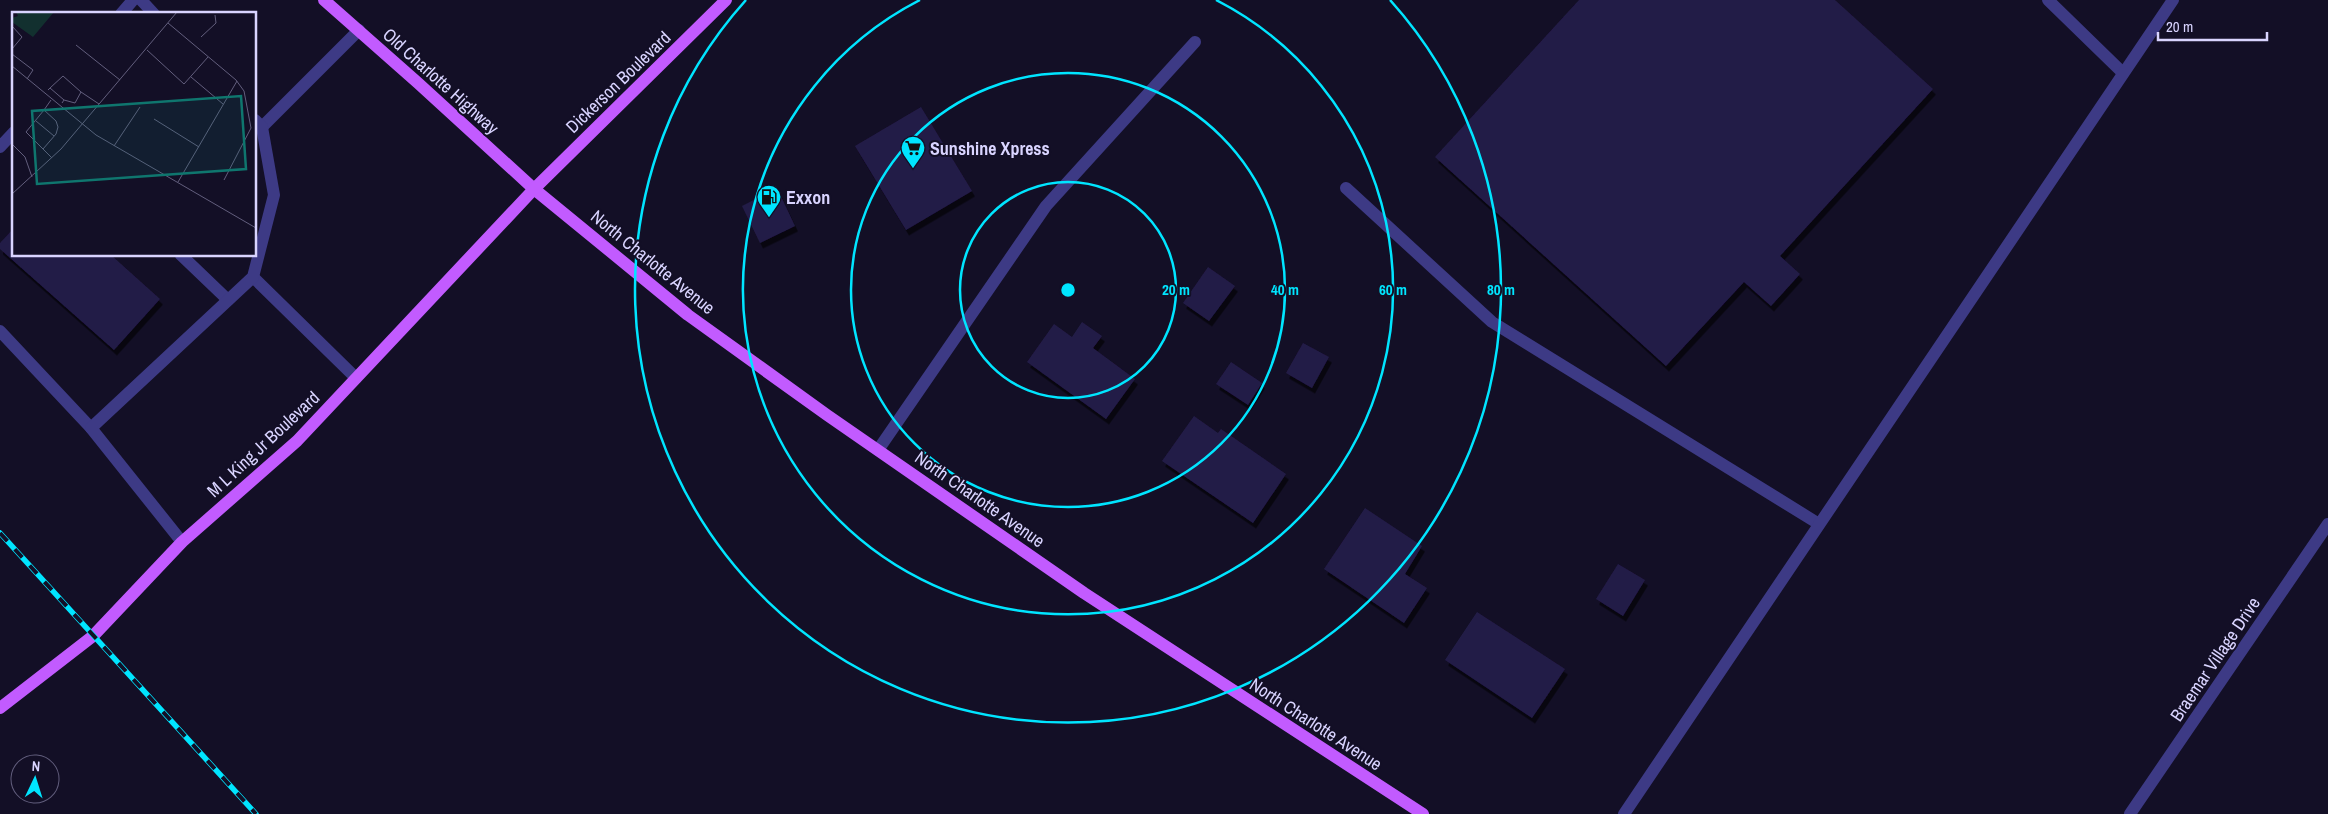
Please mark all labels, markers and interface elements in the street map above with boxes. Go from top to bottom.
scale bar [2158,10,2267,42]
inset map [12,12,256,256]
text: 20 m [2166,16,2193,37]
street label: Old Charlotte Highway [377,22,505,140]
street label: Dickerson Boulevard [560,25,676,139]
supermarket icon: Sunshine Xpress [900,135,926,169]
place label: Sunshine Xpress [930,136,1050,161]
fuel station icon: Exxon [756,184,782,218]
place label: Exxon [786,185,830,210]
street label: North Charlotte Avenue [586,204,720,320]
text: 20 m [1162,279,1190,300]
text: 40 m [1271,279,1299,300]
text: 60 m [1379,279,1407,300]
text: 80 m [1487,279,1515,300]
centre of rings [1059,281,1077,299]
street label: M L King Jr Boulevard [201,385,325,503]
street label: North Charlotte Avenue [910,445,1050,553]
street label: Braemar Village Drive [2164,592,2266,726]
street label: North Charlotte Avenue [1245,672,1387,776]
north arrow [10,754,60,804]
text: N [31,757,41,775]

